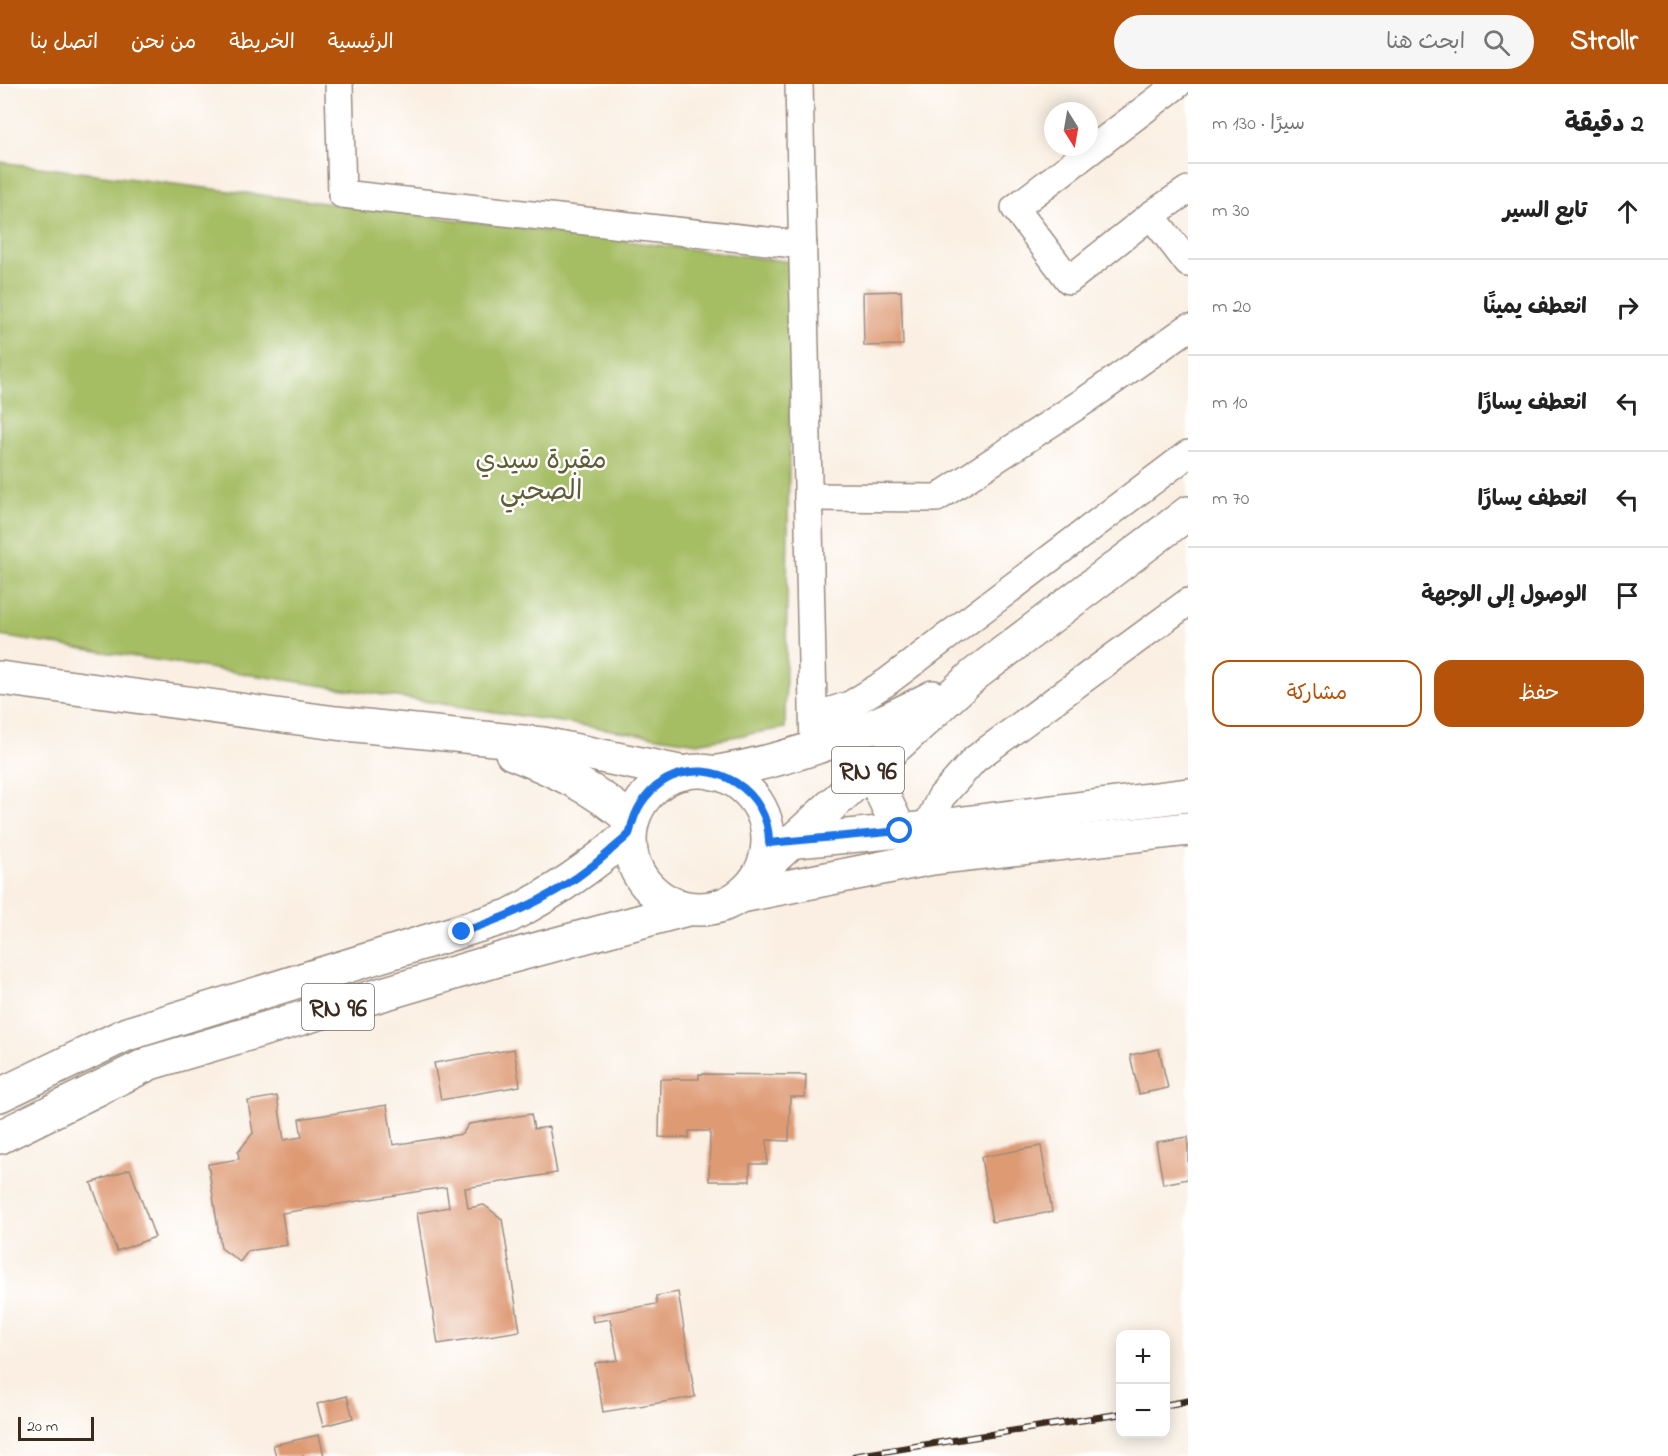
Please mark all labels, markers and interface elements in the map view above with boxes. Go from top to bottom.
search box [1114,15,1534,69]
text: Strollr [1570,22,1638,63]
icon: search [1480,26,1513,59]
text: ابحث هنا [1386,27,1465,59]
text: اتصل بنا [30,28,98,58]
text: من نحن [131,28,196,58]
text: الخريطة [229,28,295,58]
text: الرئيسية [328,28,394,58]
north arrow [1044,102,1098,156]
text: 2 دقيقة [1565,106,1644,144]
text: سيرًا · 130 m [1212,110,1305,139]
icon: ahead [1611,195,1644,228]
text: تابع السير [1503,196,1587,228]
text: 30 m [1212,197,1249,226]
icon: right [1611,291,1644,324]
text: انعطف يمينًا [1483,292,1587,324]
text: 20 m [1212,293,1251,322]
icon: left [1611,387,1644,420]
text: انعطف يسارًا [1478,388,1587,420]
text: 10 m [1212,389,1248,418]
park label: مقبرة سيدي الصحبي [475,442,607,513]
icon: left [1611,483,1644,516]
text: انعطف يسارًا [1478,484,1587,516]
text: 70 m [1212,485,1249,514]
icon: arrive [1611,579,1644,612]
text: الوصول إلى الوجهة [1421,580,1587,612]
button: مشاركة [1212,660,1422,727]
button: حفظ [1434,660,1644,727]
road number: RN 96 [832,747,904,793]
route start [886,817,912,843]
route end [448,918,474,944]
road number: RN 96 [302,984,374,1030]
map controls [1116,1330,1170,1438]
button: + [1116,1330,1170,1384]
button: − [1116,1384,1170,1438]
scale bar [18,1414,94,1442]
text: 20 m [27,1415,58,1439]

